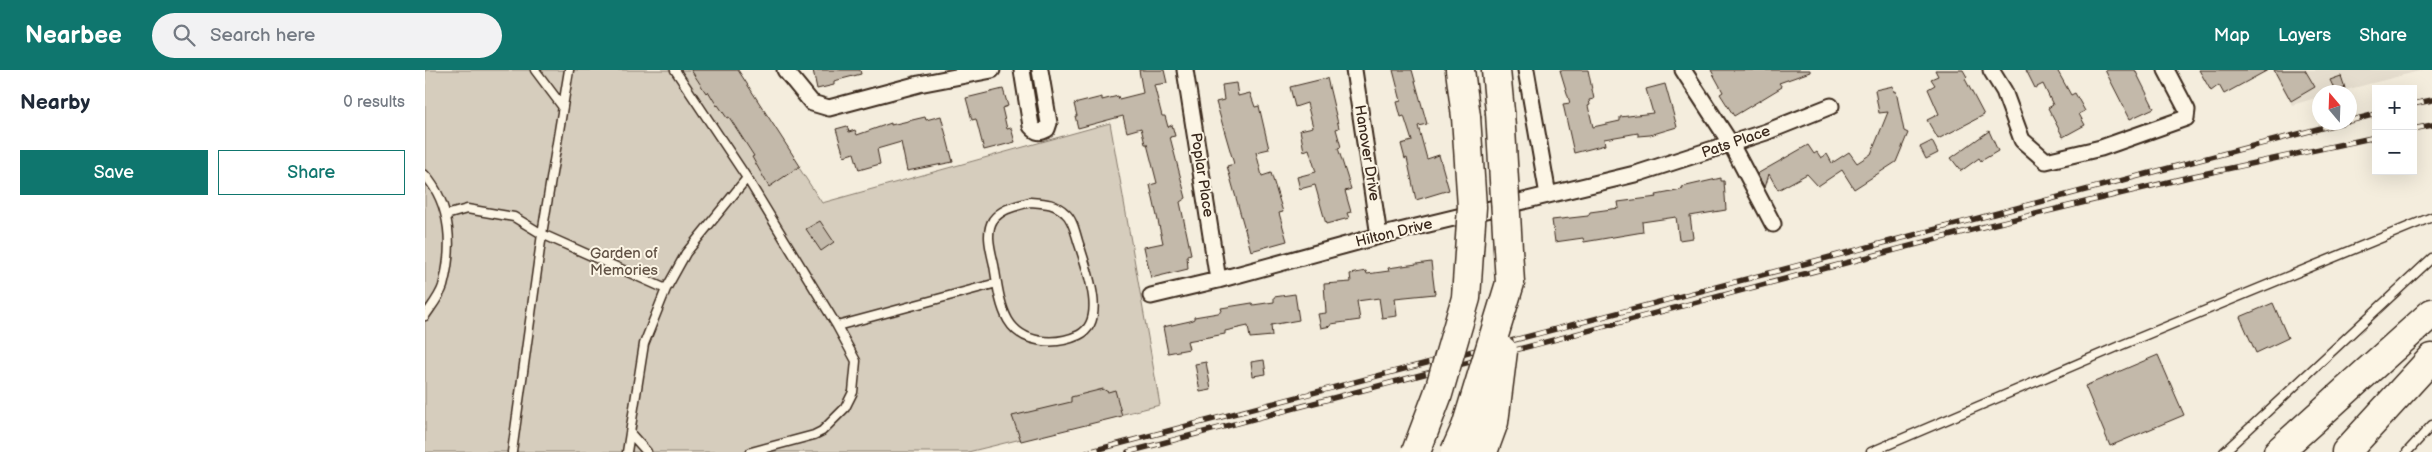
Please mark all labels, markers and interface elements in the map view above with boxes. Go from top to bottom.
search box [152,13,502,58]
text: Nearbee [25,21,122,50]
icon: search [170,21,198,49]
text: Search here [210,24,315,47]
text: Map [2214,25,2250,46]
text: Layers [2278,25,2331,46]
text: Share [2359,25,2407,46]
north arrow [2312,85,2357,130]
map controls [2372,85,2417,175]
button: + [2372,85,2417,130]
text: Nearby [20,90,90,115]
text: 0 results [343,93,405,112]
street label: Hanover Drive [1350,104,1384,202]
street label: Pats Place [1699,121,1773,163]
button: − [2372,130,2417,175]
street label: Poplar Place [1186,131,1218,219]
button: Save [20,150,208,195]
button: Share [218,150,405,195]
street label: Hilton Drive [1354,214,1434,252]
park label: Garden of Memories [590,244,659,280]

